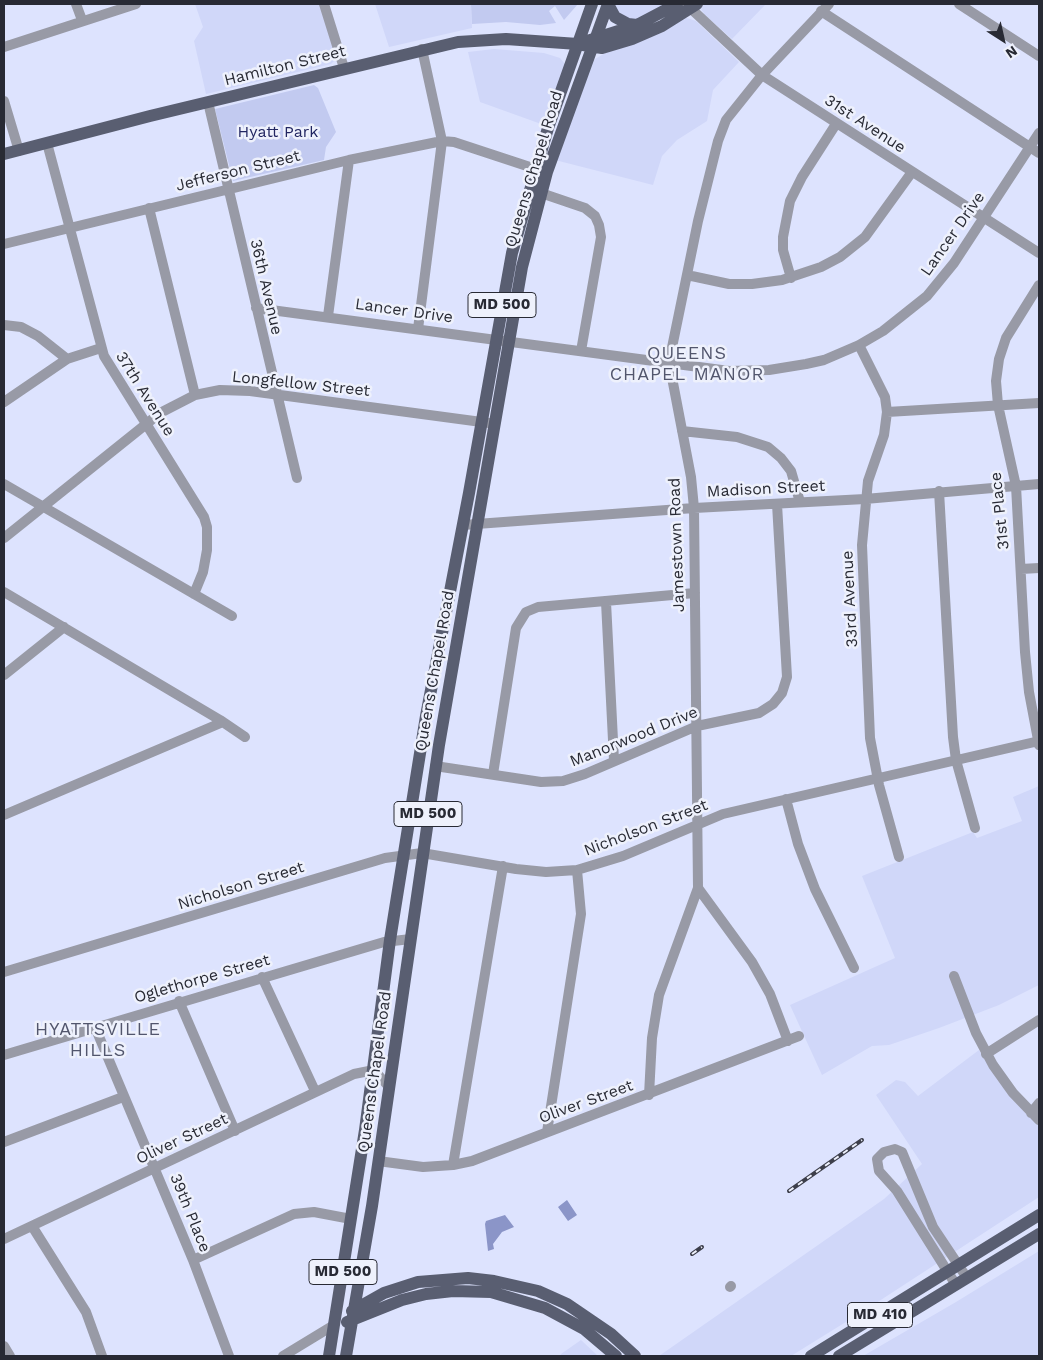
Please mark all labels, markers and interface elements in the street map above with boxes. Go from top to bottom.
north arrow [978,15,1028,65]
street label: Hamilton Street [222,42,348,90]
text: N [1003,43,1020,62]
street label: Queens Chapel Road [501,88,567,250]
street label: 31st Avenue [821,91,909,157]
park label: Hyatt Park [238,122,318,142]
street label: Jefferson Street [174,146,302,196]
street label: Lancer Drive [917,188,989,280]
street label: 36th Avenue [246,237,286,337]
road number: MD 500 [468,292,536,318]
street label: Lancer Drive [354,295,454,327]
district label: QUEENS CHAPEL MANOR [608,343,766,386]
street label: 37th Avenue [111,348,179,440]
street label: Longfellow Street [231,367,371,401]
street label: 31st Place [986,471,1014,551]
street label: Madison Street [706,476,826,502]
street label: Jamestown Road [665,477,689,613]
street label: 33rd Avenue [838,550,862,648]
street label: Queens Chapel Road [411,589,459,753]
street label: Manorwood Drive [567,703,701,771]
street label: Nicholson Street [581,796,711,860]
road number: MD 500 [394,802,462,826]
street label: Nicholson Street [176,858,306,914]
street label: Oglethorpe Street [132,950,272,1008]
street label: Queens Chapel Road [354,990,396,1154]
district label: HYATTSVILLE HILLS [34,1019,162,1062]
street label: Oliver Street [536,1076,636,1128]
street label: Oliver Street [133,1109,231,1169]
street label: 39th Place [166,1171,214,1255]
road number: MD 500 [309,1260,377,1284]
road number: MD 410 [848,1302,912,1328]

